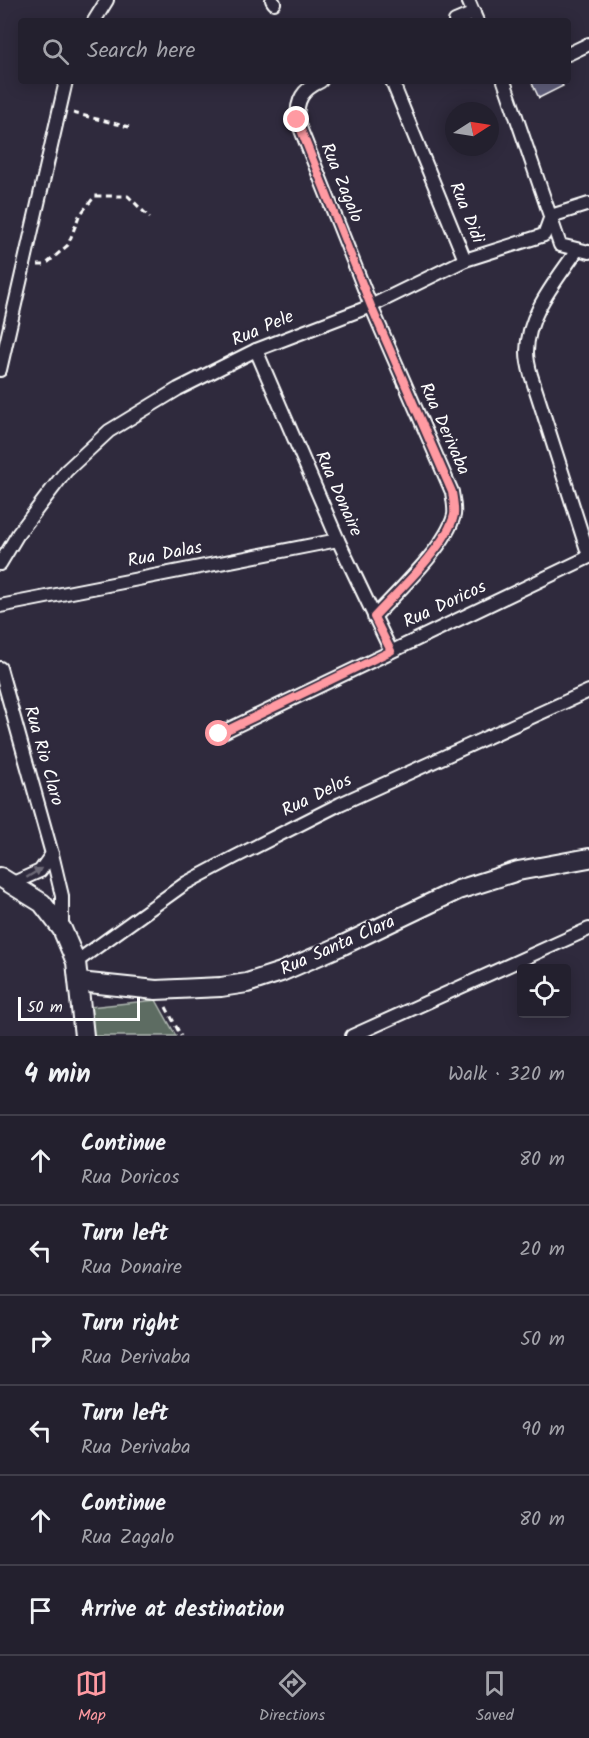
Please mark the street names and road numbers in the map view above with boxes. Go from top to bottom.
street label: Rua Zagalo [312,139,370,227]
street label: Rua Didi [441,178,492,249]
street label: Rua Pele [227,303,299,355]
street label: Rua Derivaba [411,378,477,480]
street label: Rua Donaire [306,447,370,541]
street label: Rua Dalas [125,534,205,576]
street label: Rua Doricos [399,573,492,637]
street label: Rua Rio Claro [15,703,71,809]
street label: Rua Delos [277,766,357,825]
street label: Rua Santa Clara [276,908,400,984]

